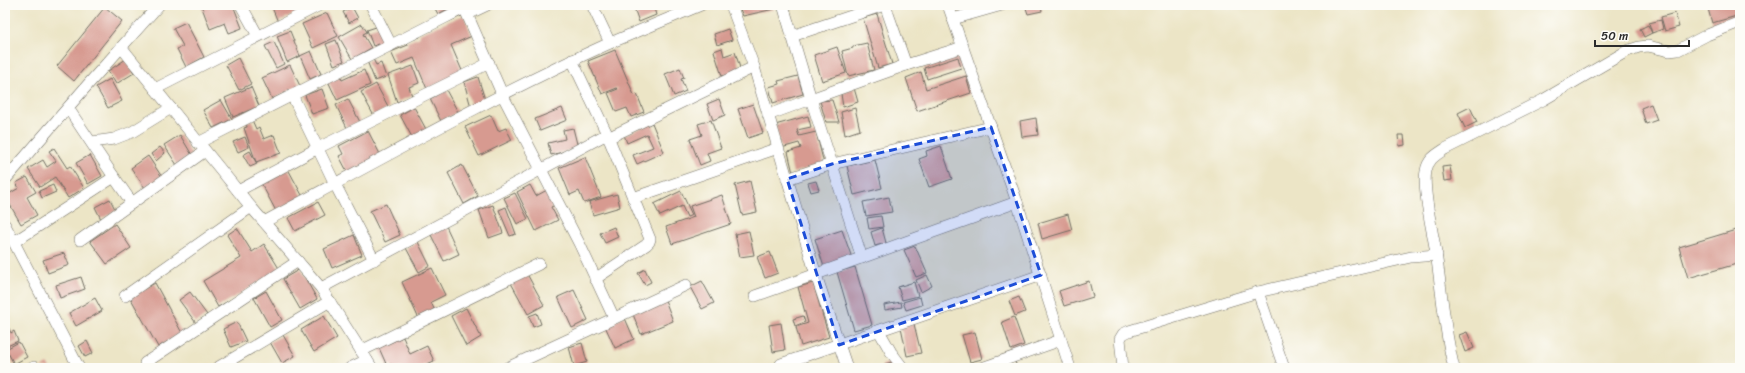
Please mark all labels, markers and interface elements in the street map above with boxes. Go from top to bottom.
scale bar [1595,22,1689,48]
text: 50 m [1601,25,1628,47]

